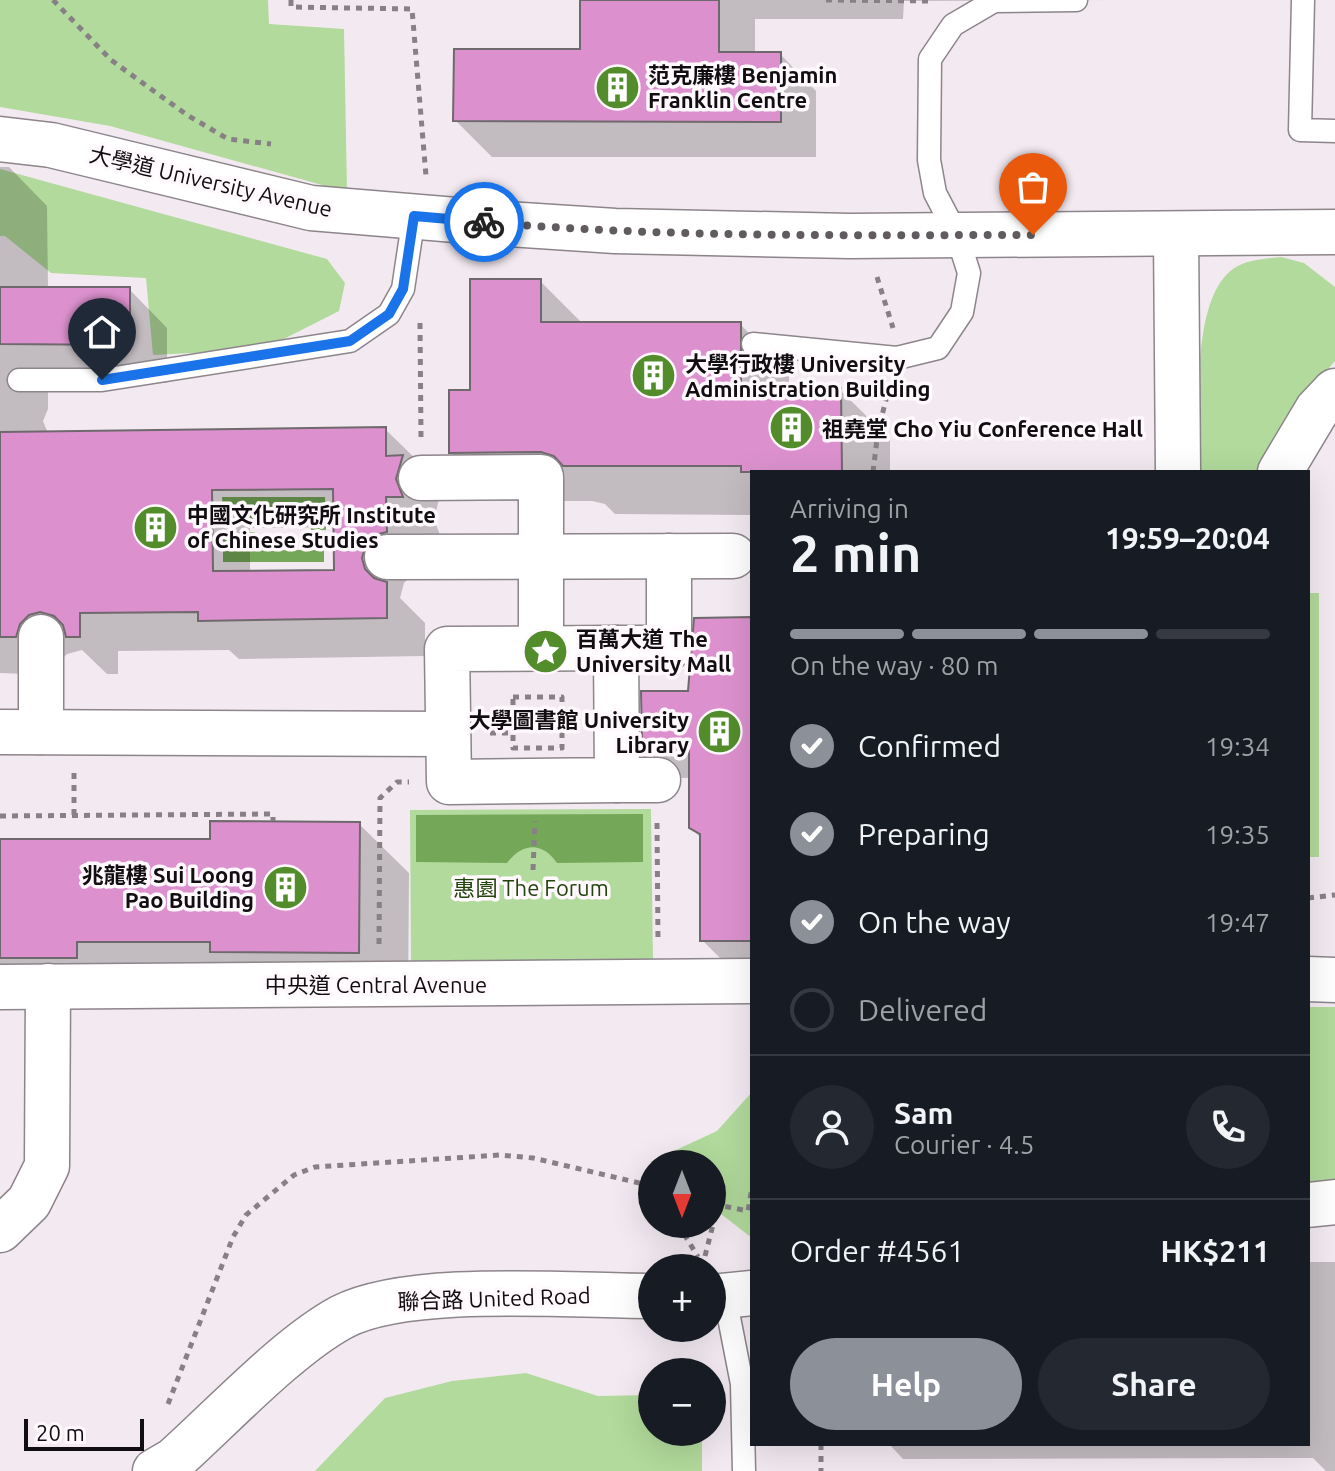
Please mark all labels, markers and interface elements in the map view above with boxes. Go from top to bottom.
place label: 范克廉樓 Benjamin Franklin Centre [648,62,837,112]
building icon: 范克廉樓 Benjamin Franklin Centre [593,63,641,111]
street label: 大學道 University Avenue [87,141,335,221]
pin [999,153,1067,235]
icon: bag [1011,165,1055,209]
courier [444,182,524,262]
icon: bike [462,200,506,244]
pin [68,298,136,380]
icon: home [80,310,124,354]
place label: 大學行政樓 University Administration Building [685,351,931,401]
building icon: 大學行政樓 University Administration Building [630,352,678,400]
building icon: 祖堯堂 Cho Yiu Conference Hall [767,404,815,452]
place label: 祖堯堂 Cho Yiu Conference Hall [822,416,1143,441]
text: Arriving in [790,494,909,523]
place label: 中國文化研究所 Institute of Chinese Studies [187,502,436,552]
building icon: 中國文化研究所 Institute of Chinese Studies [132,503,180,551]
text: 19:59–20:04 [1105,521,1270,555]
text: 2 min [790,524,921,582]
place label: 百萬大道 The University Mall [576,626,732,676]
place icon: 百萬大道 The University Mall [521,627,569,675]
text: On the way · 80 m [790,651,998,680]
place label: 大學圖書館 University Library [469,707,689,757]
building icon: 大學圖書館 University Library [696,708,744,756]
icon: check [790,724,834,768]
text: Confirmed [858,729,1001,763]
text: 19:34 [1205,732,1270,761]
icon: check [790,812,834,856]
text: Preparing [858,817,990,851]
text: 19:35 [1205,820,1270,849]
place label: 兆龍樓 Sui Loong Pao Building [82,862,254,912]
building icon: 兆龍樓 Sui Loong Pao Building [261,863,309,911]
park label: 惠園 The Forum [453,875,609,900]
icon: check [790,900,834,944]
text: On the way [858,905,1011,939]
text: 19:47 [1205,908,1270,937]
street label: 中央道 Central Avenue [265,972,487,997]
text: Delivered [858,993,987,1027]
button: person [790,1085,874,1169]
button: phone [1186,1085,1270,1169]
text: Sam [894,1096,953,1130]
text: Courier · 4.5 [894,1130,1034,1159]
north arrow [638,1150,726,1238]
map controls [638,1150,726,1446]
text: Order #4561 [790,1234,964,1268]
text: HK$211 [1161,1234,1270,1268]
button: + [638,1254,726,1342]
street label: 聯合路 United Road [397,1282,591,1314]
button: Help [790,1338,1022,1430]
button: Share [1038,1338,1270,1430]
button: − [638,1358,726,1446]
scale bar [24,1415,144,1451]
text: 20 m [36,1420,85,1445]

